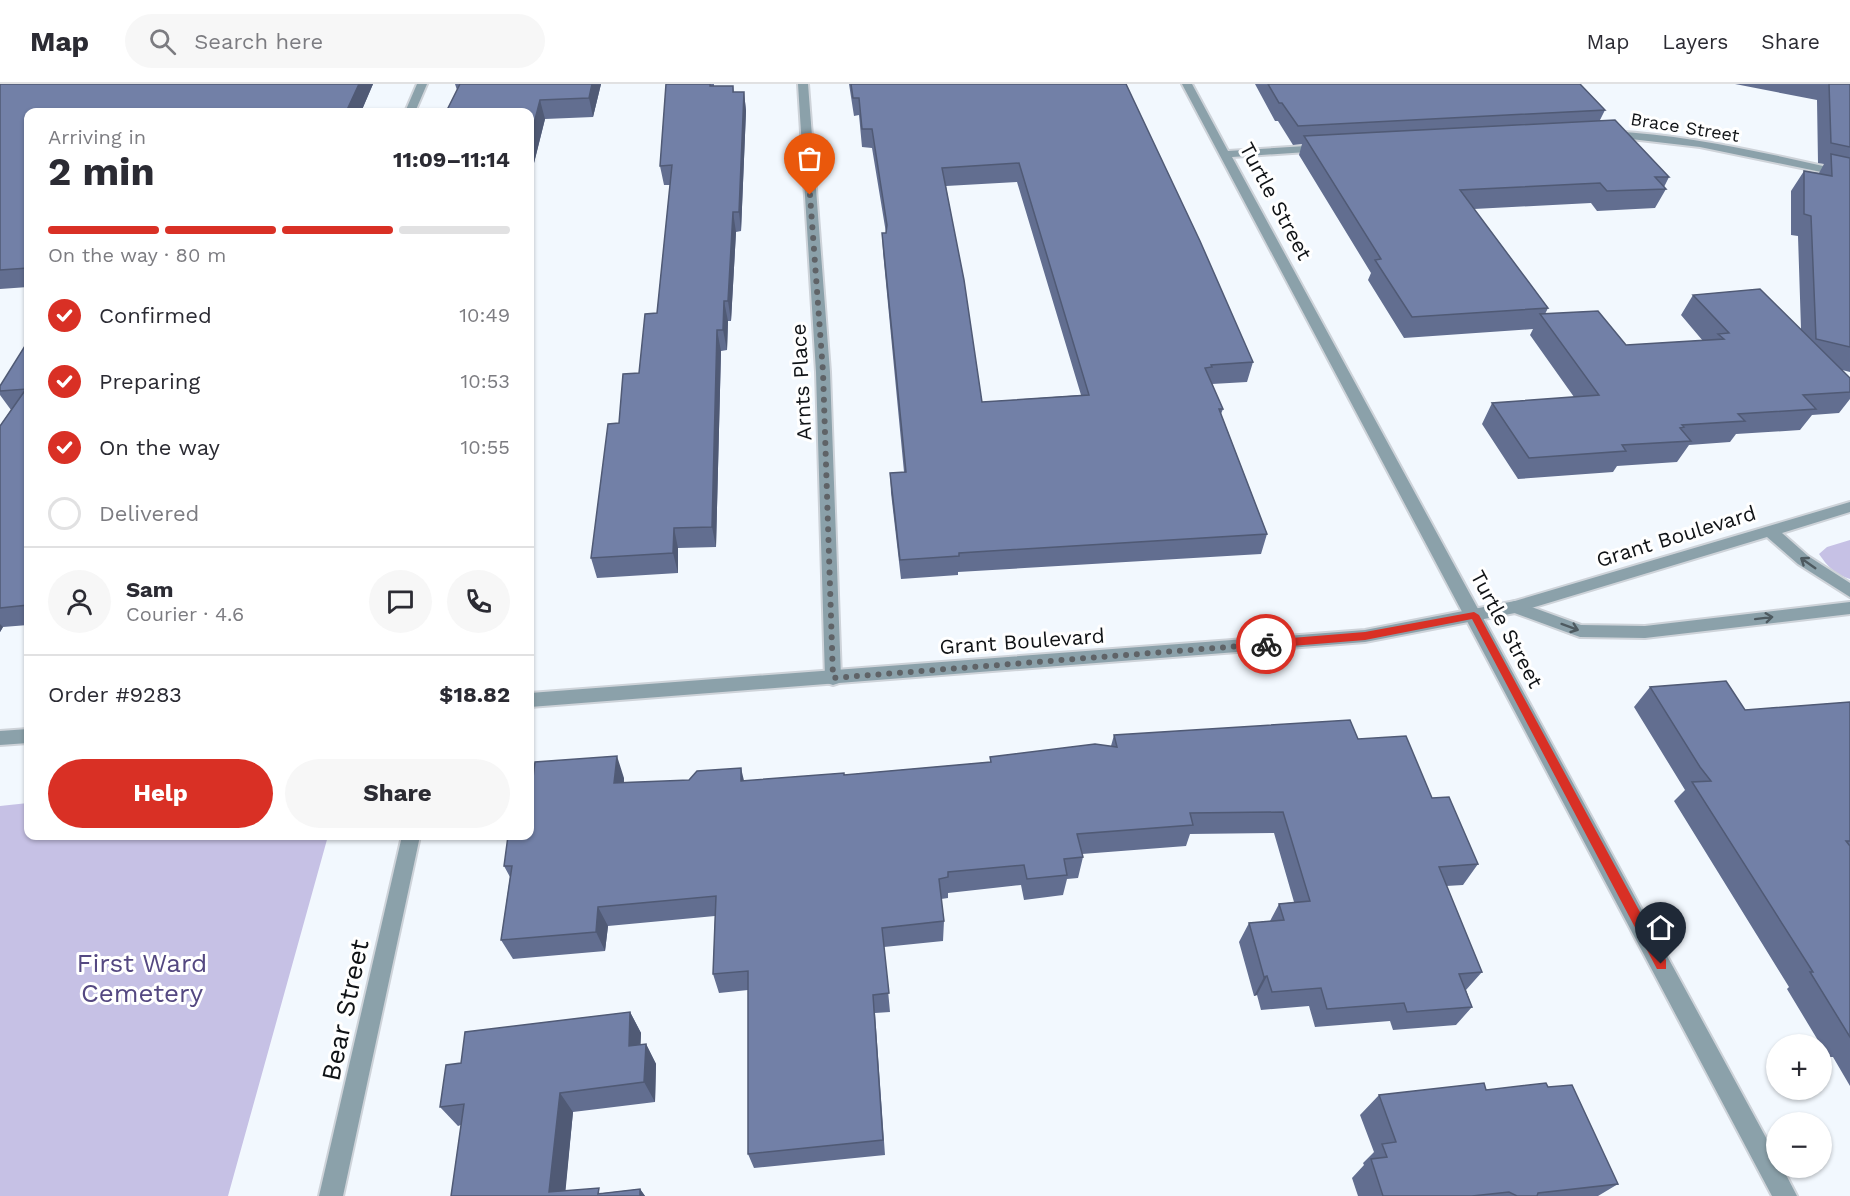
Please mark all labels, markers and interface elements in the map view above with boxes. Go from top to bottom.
search box [125,14,545,68]
text: Map [30,25,89,58]
icon: search [146,25,179,58]
text: Search here [194,29,323,54]
text: Map [1586,29,1629,54]
text: Layers [1662,29,1728,54]
text: Share [1761,29,1820,54]
street label: Brace Street [1629,108,1741,146]
text: Arriving in [48,125,146,149]
pin [784,133,835,195]
street label: Turtle Street [1234,138,1318,264]
icon: bag [793,142,826,175]
text: 11:09–11:14 [393,147,510,172]
text: 2 min [48,149,155,194]
text: On the way · 80 m [48,243,226,267]
icon: check [48,299,81,332]
text: Confirmed [99,303,212,328]
text: 10:49 [459,303,510,327]
street label: Arnts Place [785,323,817,441]
icon: check [48,365,81,398]
text: Preparing [99,369,200,394]
text: 10:53 [461,369,510,393]
icon: check [48,431,81,464]
text: On the way [99,435,220,460]
text: 10:55 [461,435,510,459]
street label: Grant Boulevard [1593,500,1759,572]
text: Delivered [99,501,199,526]
one-way arrow [1801,557,1817,569]
street label: Turtle Street [1465,566,1549,692]
button: person [48,570,111,633]
button: chat [369,570,432,633]
button: phone [447,570,510,633]
text: Sam [126,577,174,602]
text: Courier · 4.6 [126,602,244,626]
one-way arrow [1753,612,1773,623]
courier [1236,614,1296,674]
street label: Grant Boulevard [939,623,1105,659]
one-way arrow [1560,623,1579,634]
icon: bike [1250,628,1283,661]
text: Order #9283 [48,682,182,707]
text: $18.82 [439,682,510,707]
button: Help [48,759,273,828]
button: Share [285,759,510,828]
pin [1635,902,1686,964]
icon: home [1644,911,1677,944]
street label: Bear Street [315,936,375,1083]
park label: First Ward Cemetery [77,948,207,1008]
map controls [1766,1034,1832,1178]
button: + [1766,1034,1832,1100]
button: − [1766,1112,1832,1178]

